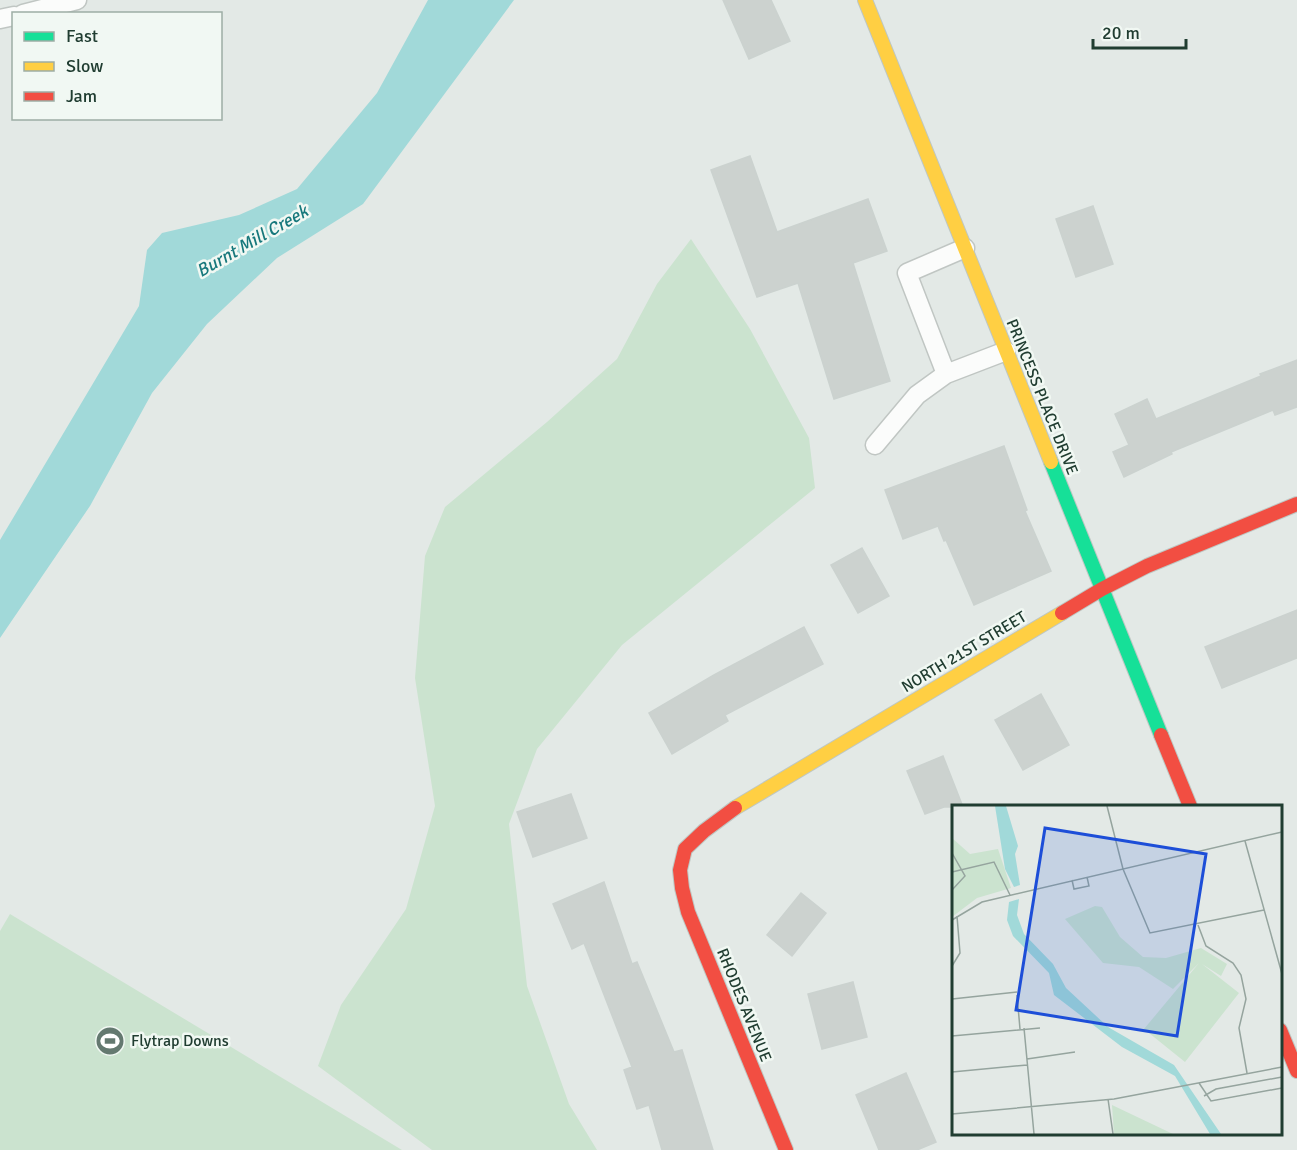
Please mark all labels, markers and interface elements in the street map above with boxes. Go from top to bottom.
legend [12,12,222,120]
scale bar [1093,12,1186,50]
text: 20 m [1102,22,1140,44]
text: Fast [66,25,98,47]
text: Slow [66,55,103,77]
text: Jam [66,85,97,107]
water label: Burnt Mill Creek [192,199,314,282]
street label: PRINCESS PLACE DRIVE [1002,316,1082,478]
street label: NORTH 21ST STREET [898,607,1030,697]
inset map [952,805,1282,1135]
street label: RHODES AVENUE [712,945,776,1065]
sports icon: Flytrap Downs [94,1025,126,1057]
place label: Flytrap Downs [131,1031,229,1051]

